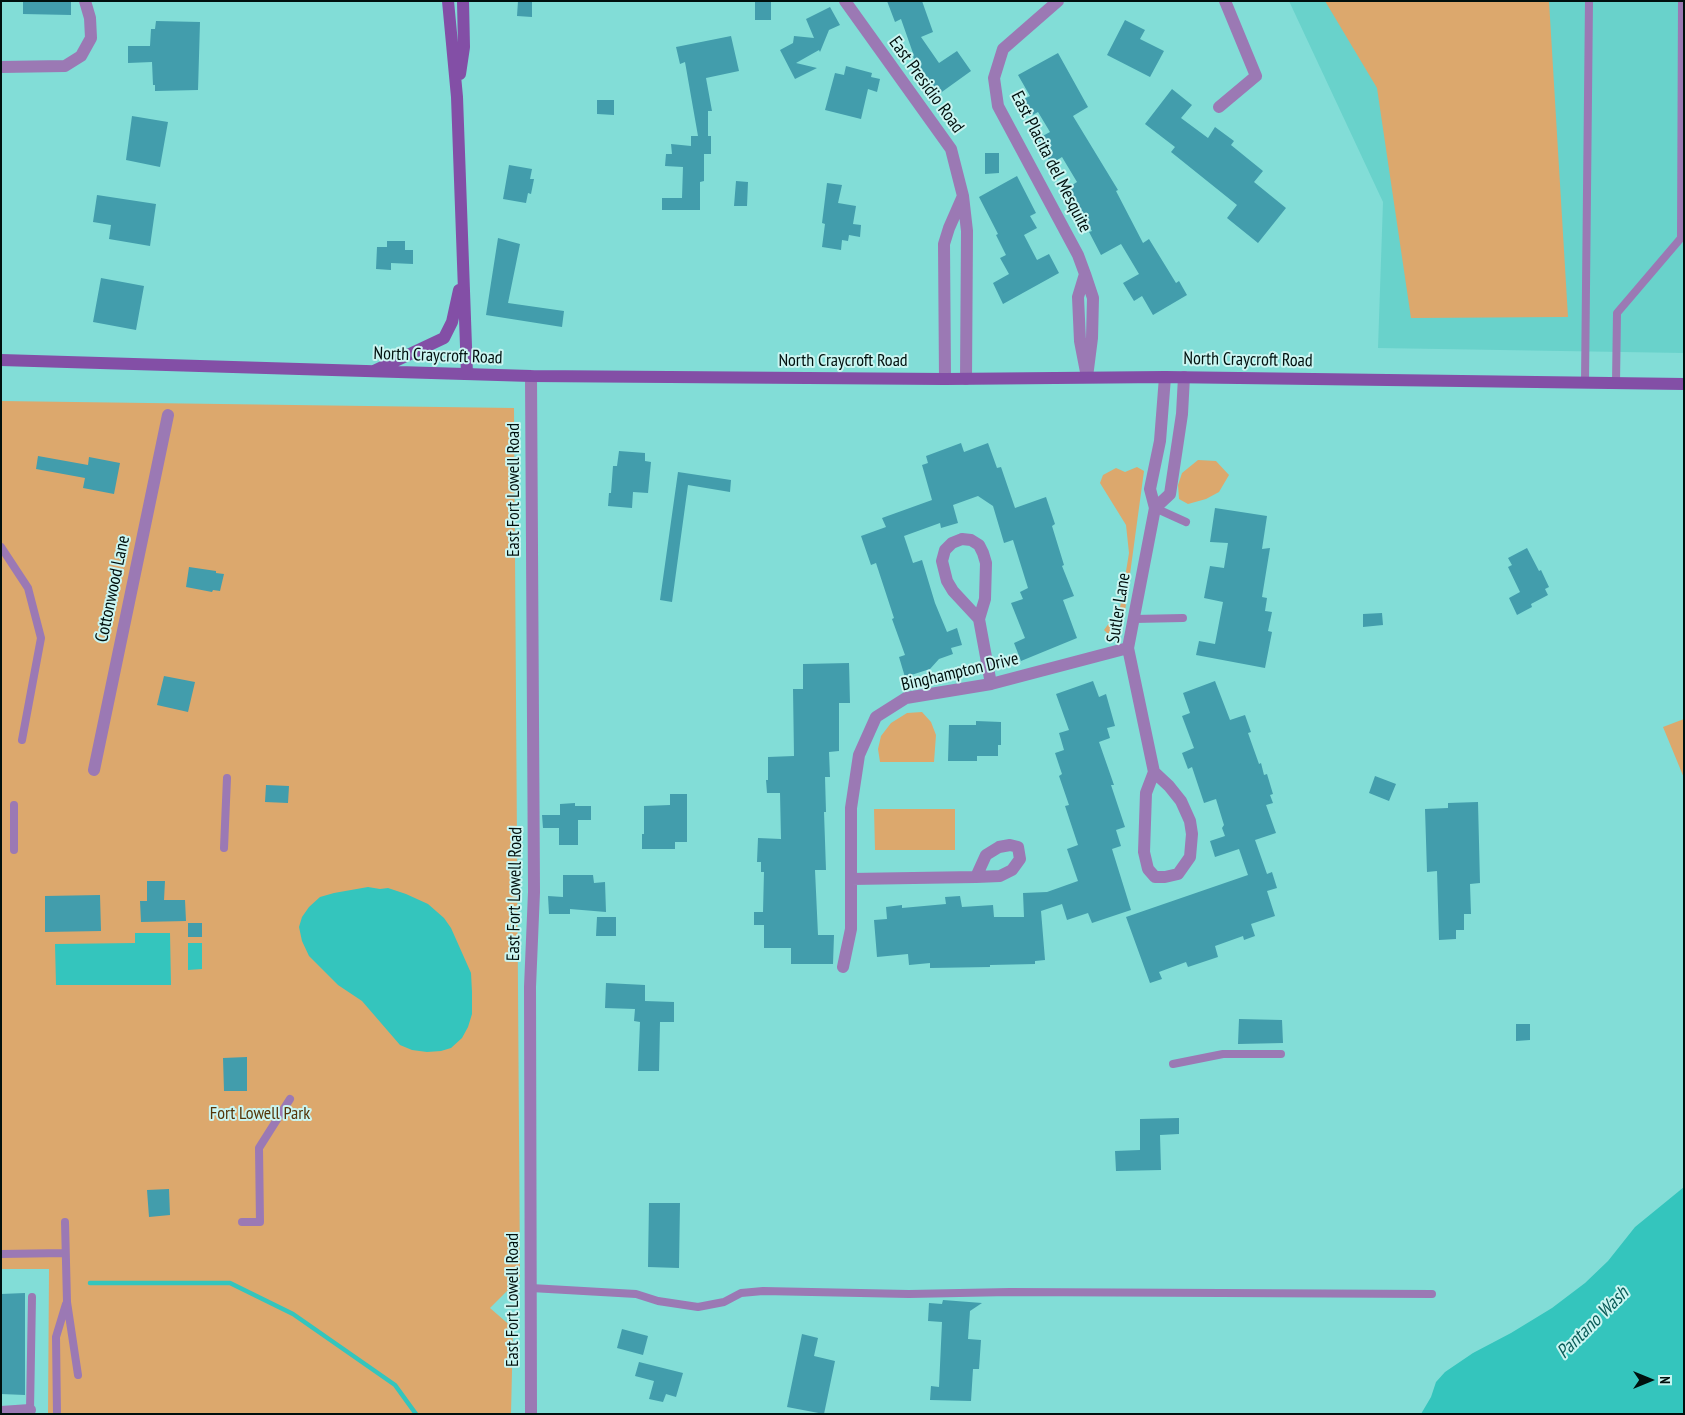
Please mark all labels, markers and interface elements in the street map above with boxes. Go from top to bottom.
street label: East Presidio Road [884,33,968,137]
street label: East Placita del Mesquite [1006,88,1096,236]
street label: North Craycroft Road [373,343,503,369]
street label: North Craycroft Road [1183,348,1313,372]
street label: North Craycroft Road [778,350,908,372]
street label: East Fort Lowell Road [503,423,525,557]
street label: Cottonwood Lane [91,534,135,644]
street label: Sutler Lane [1103,571,1135,645]
street label: Binghampton Drive [899,648,1021,696]
street label: East Fort Lowell Road [503,827,527,961]
park label: Fort Lowell Park [210,1103,310,1125]
street label: East Fort Lowell Road [502,1233,524,1367]
water label: Pantano Wash [1552,1282,1634,1364]
north arrow [1625,1355,1675,1405]
text: N [1656,1376,1674,1384]

